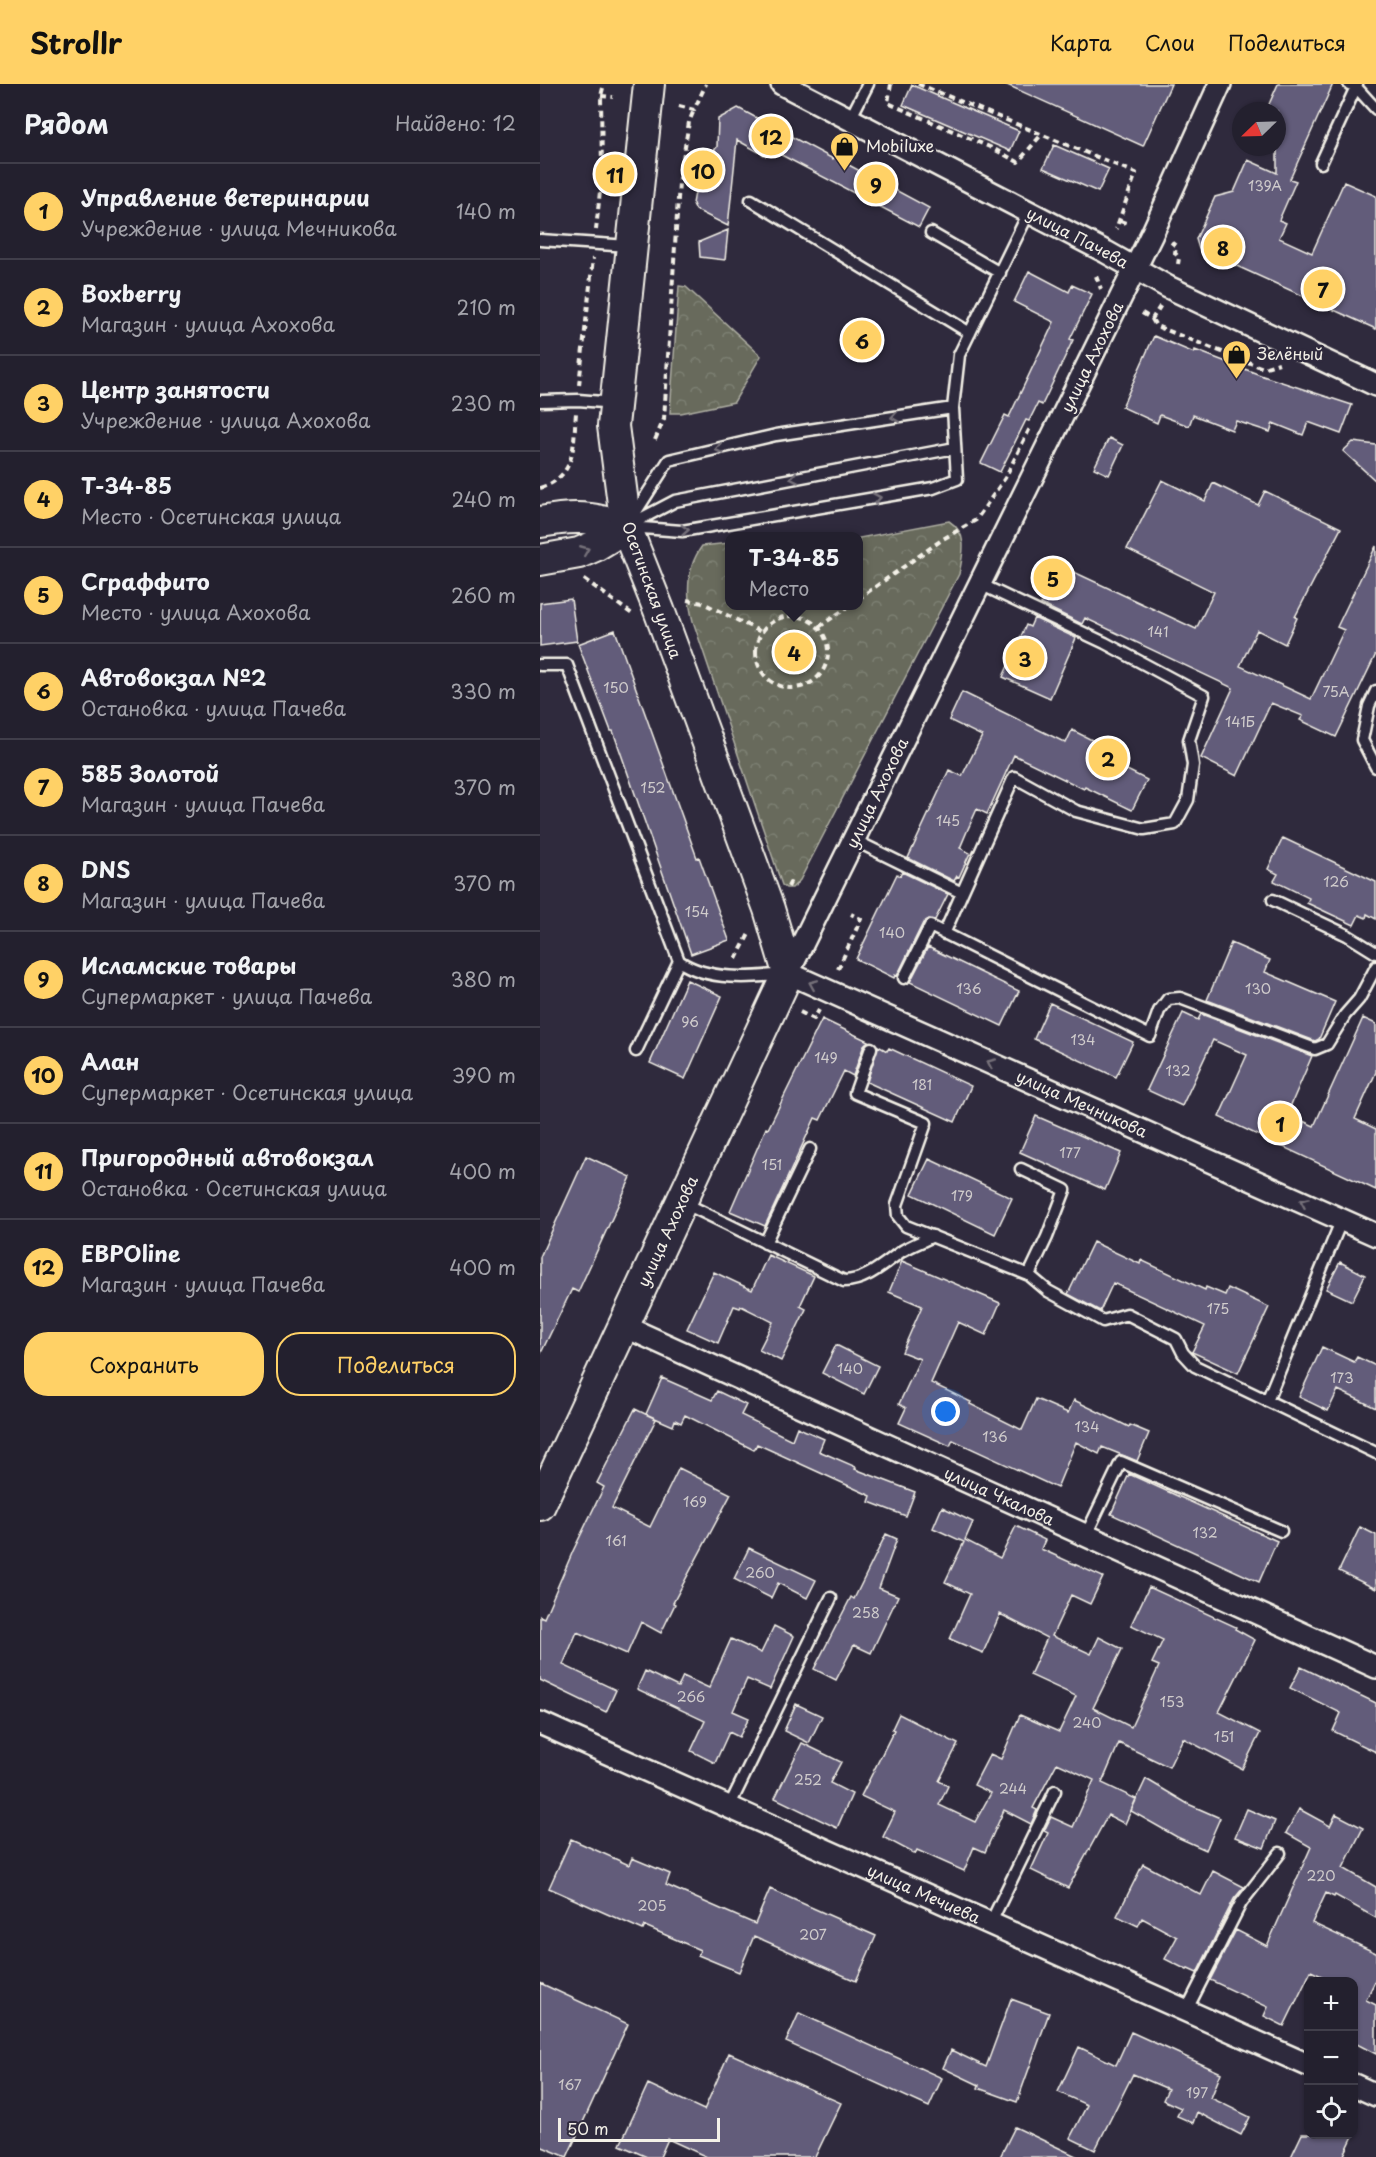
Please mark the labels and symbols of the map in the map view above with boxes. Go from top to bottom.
north arrow [1232,102,1286,156]
pin: 12 [752,113,790,158]
shop icon: Mobiluxe [829,130,861,172]
place label: Mobiluxe [866,133,934,157]
pin: 10 [684,148,722,193]
pin: 11 [596,152,634,196]
pin: 9 [856,162,896,206]
house number: 139А [1248,175,1282,196]
street label: улица Пачева [1023,200,1133,273]
pin: 8 [1204,224,1242,270]
pin: 7 [1304,266,1342,312]
street label: улица Ахохова [1054,297,1128,416]
pin: 6 [842,318,882,362]
shop icon: Зелёный [1220,338,1252,380]
place label: Зелёный [1257,341,1323,365]
one-way arrow [890,410,899,422]
one-way arrow [714,441,724,454]
one-way arrow [790,471,800,484]
one-way arrow [871,492,881,505]
street label: Осетинская улица [617,518,689,662]
one-way arrow [680,524,689,537]
one-way arrow [580,544,590,557]
pin: 5 [1034,556,1072,600]
house number: 141 [1148,621,1168,642]
pin: 4 [774,630,814,674]
pin: 3 [1006,636,1044,680]
house number: 150 [603,677,629,698]
house number: 75А [1322,681,1350,702]
house number: 141Б [1225,711,1255,732]
street label: улица Ахохова [839,733,913,852]
pin: 2 [1088,736,1128,780]
house number: 152 [641,777,665,798]
house number: 145 [936,810,960,831]
house number: 126 [1323,871,1349,892]
house number: 154 [685,901,709,922]
house number: 140 [879,922,905,943]
house number: 136 [956,978,982,999]
house number: 130 [1245,978,1271,999]
one-way arrow [808,979,819,991]
house number: 96 [681,1011,699,1032]
house number: 134 [1071,1029,1095,1050]
house number: 149 [814,1047,838,1068]
one-way arrow [986,1058,997,1070]
house number: 132 [1165,1060,1191,1081]
street label: улица Мечникова [1013,1063,1152,1143]
house number: 181 [912,1074,932,1095]
pin: 1 [1260,1100,1300,1146]
house number: 177 [1059,1142,1081,1163]
house number: 151 [762,1154,782,1175]
street label: улица Ахохова [630,1171,703,1290]
house number: 179 [951,1185,973,1206]
one-way arrow [1299,1197,1310,1209]
house number: 175 [1207,1298,1229,1319]
house number: 140 [837,1358,863,1379]
house number: 173 [1330,1367,1354,1388]
your location [931,1397,960,1426]
house number: 134 [1075,1416,1099,1437]
house number: 136 [982,1426,1008,1447]
street label: улица Чкалова [941,1460,1059,1531]
house number: 169 [683,1491,707,1512]
house number: 132 [1192,1522,1218,1543]
house number: 161 [606,1530,626,1551]
house number: 260 [745,1562,775,1583]
house number: 258 [852,1602,880,1623]
house number: 266 [677,1686,705,1707]
house number: 153 [1160,1691,1184,1712]
house number: 240 [1072,1712,1102,1733]
house number: 151 [1214,1726,1234,1747]
house number: 252 [794,1769,822,1790]
house number: 244 [999,1778,1027,1799]
street label: улица Мечиева [864,1857,985,1929]
house number: 220 [1307,1865,1335,1886]
house number: 205 [638,1895,666,1916]
house number: 207 [799,1924,827,1945]
house number: 167 [558,2074,582,2095]
house number: 197 [1186,2082,1208,2103]
scale bar [558,2115,720,2142]

